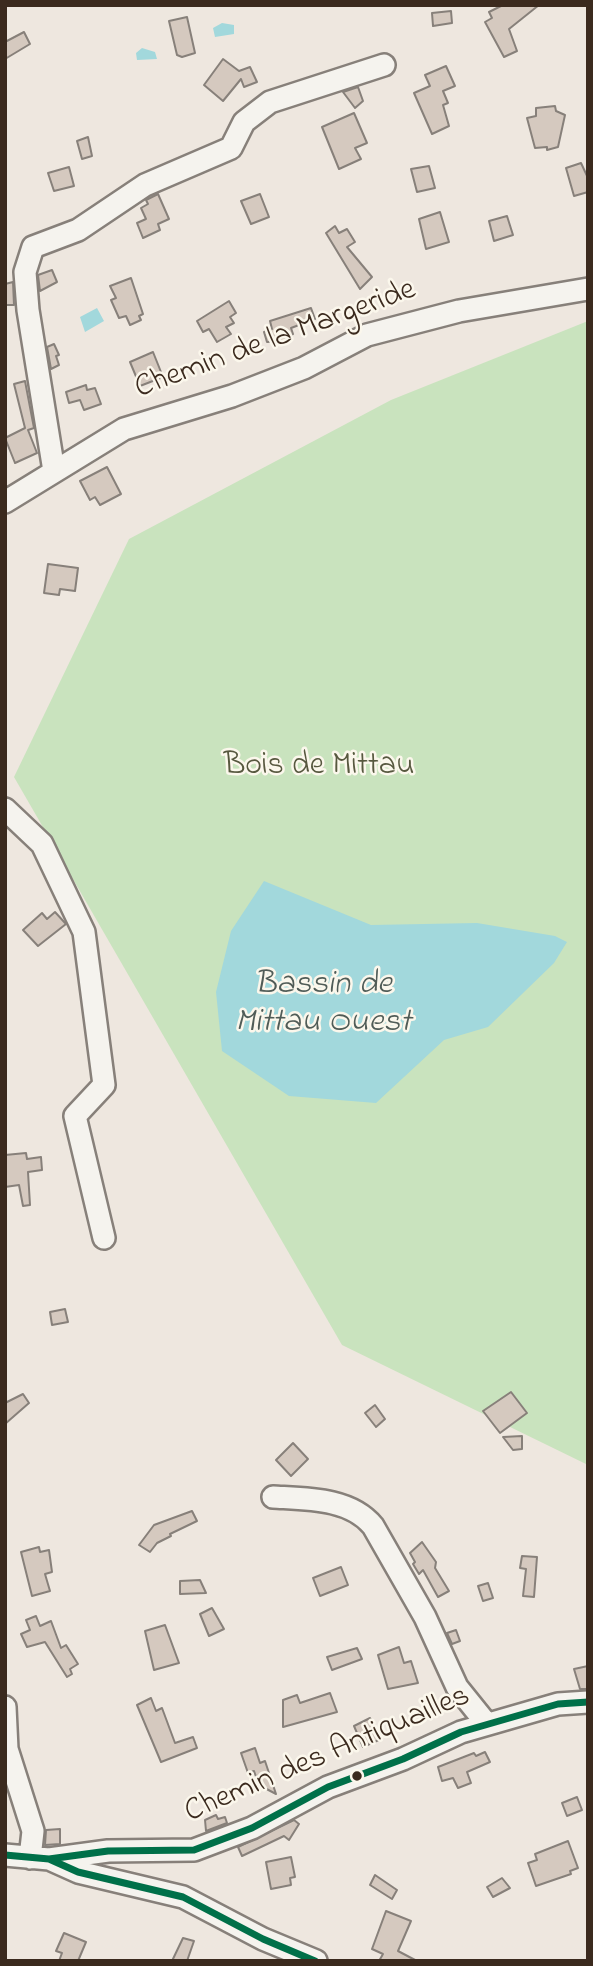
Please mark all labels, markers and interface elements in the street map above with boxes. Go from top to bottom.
street label: Chemin de la Margeride [130,272,422,410]
park label: Bois de Mittau [224,749,414,787]
water label: Bassin de Mittau Ouest [235,967,411,1045]
street label: Chemin des Antiquailles [180,1679,476,1833]
unlabelled marker [350,1769,364,1783]

